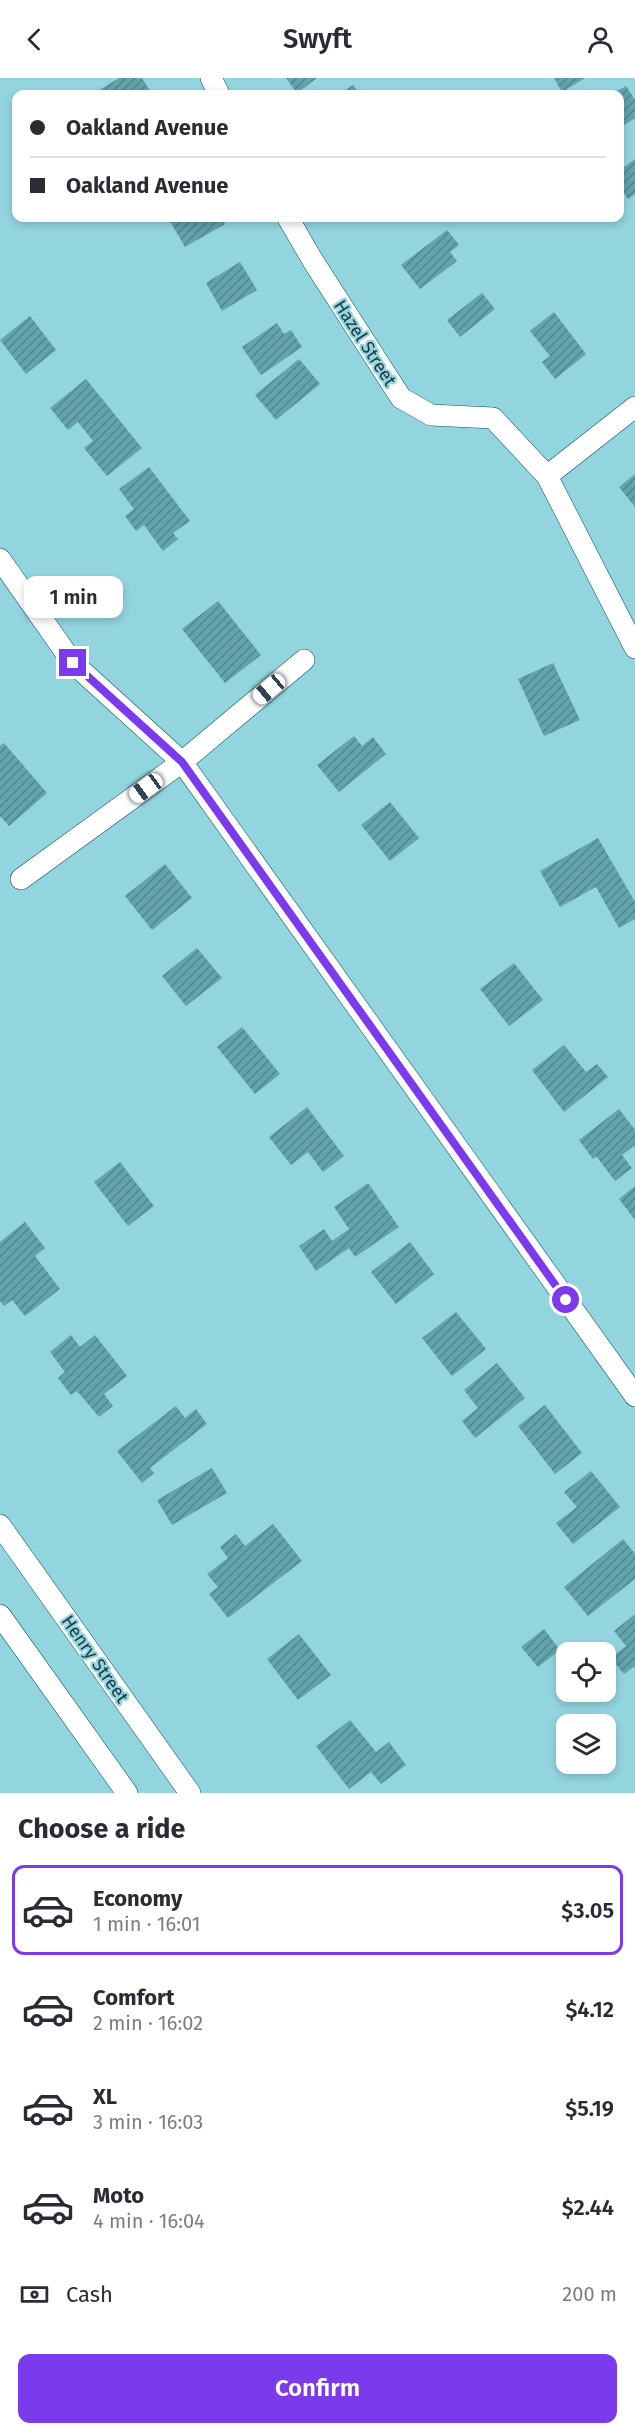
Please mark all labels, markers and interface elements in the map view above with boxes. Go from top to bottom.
icon: back [18,23,51,56]
text: Swyft [283,23,352,55]
icon: person [584,23,617,56]
text: Oakland Avenue [66,114,228,141]
text: Oakland Avenue [66,172,228,199]
street label: Hazel Street [329,296,401,391]
callout: 1 min [23,576,122,618]
text: 1 min [49,585,98,609]
route end [59,649,86,676]
car [249,671,289,707]
car [126,770,166,806]
route start [552,1286,579,1313]
street label: Henry Street [57,1611,134,1707]
map controls [556,1642,616,1774]
button: locate [556,1642,616,1702]
button: layers [556,1714,616,1774]
text: Choose a ride [18,1813,185,1845]
icon: car [21,1883,75,1937]
text: Economy [93,1885,182,1912]
text: $3.05 [561,1897,614,1924]
text: 1 min · 16:01 [93,1912,200,1936]
icon: car [21,1982,75,2036]
text: Comfort [93,1984,174,2011]
text: $4.12 [565,1996,614,2023]
text: 2 min · 16:02 [93,2011,203,2035]
icon: car [21,2081,75,2135]
text: XL [93,2083,117,2110]
text: $5.19 [565,2095,614,2122]
text: 3 min · 16:03 [93,2110,203,2134]
icon: car [21,2180,75,2234]
text: Moto [93,2182,144,2209]
text: $2.44 [562,2194,614,2221]
text: 4 min · 16:04 [93,2209,205,2233]
icon: cash [18,2278,51,2311]
text: Cash [66,2281,113,2308]
text: 200 m [562,2282,617,2306]
button: Confirm [18,2354,617,2423]

